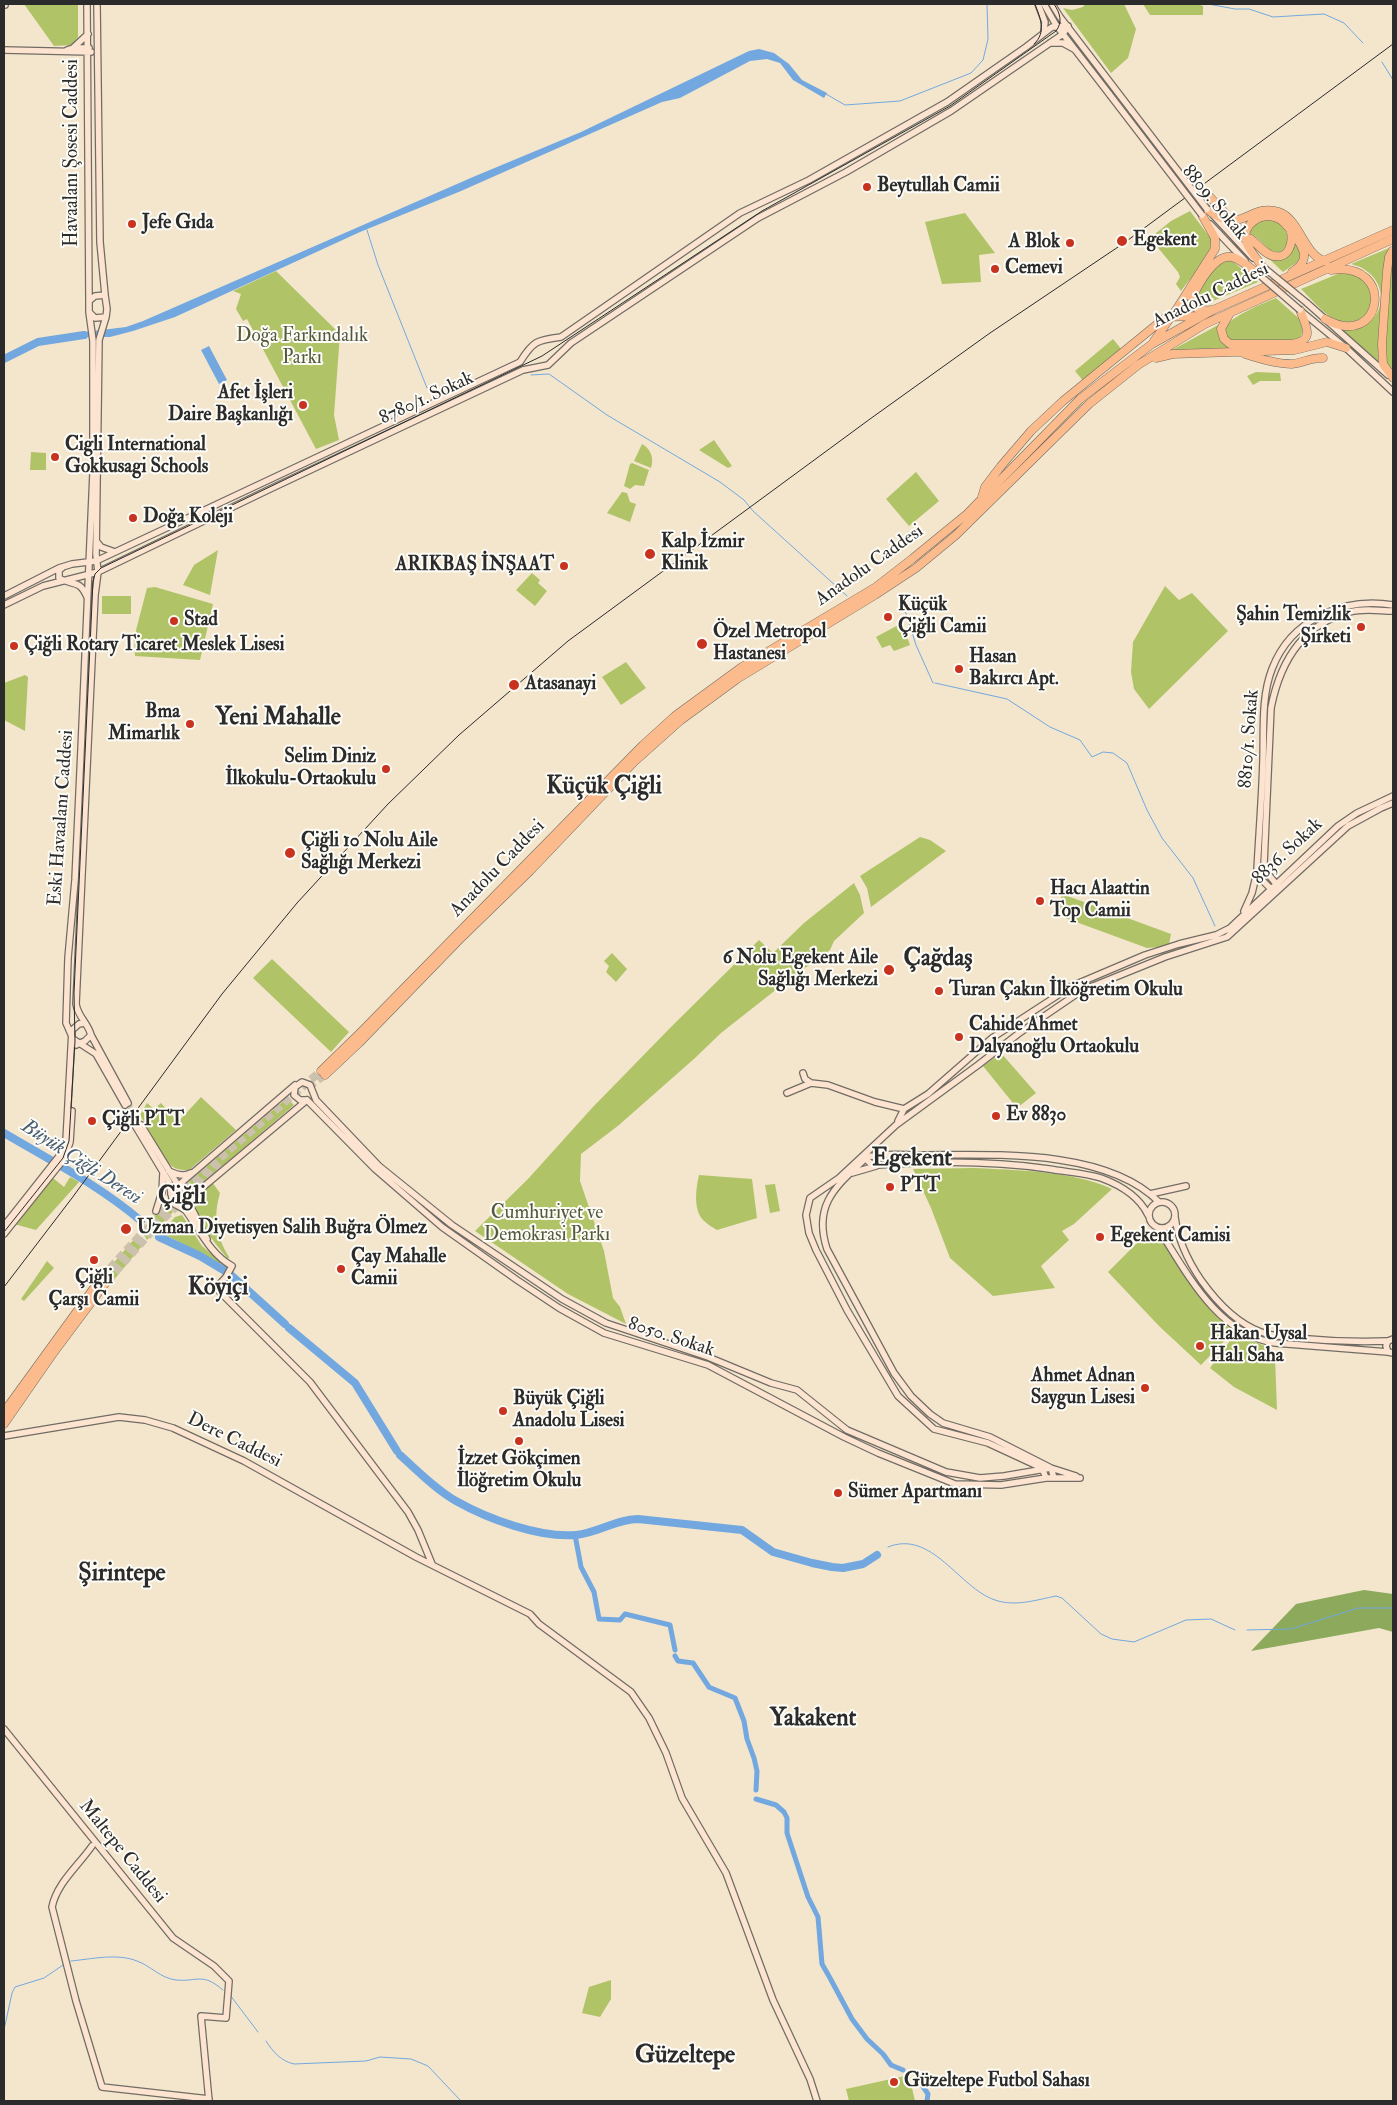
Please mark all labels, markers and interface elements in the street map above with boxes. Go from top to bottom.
street label: Havaalanı Şosesi Caddesi [62,59,84,247]
street label: 8809. Sokak [1176,161,1252,245]
place label: Beytullah Camii [877,176,1000,198]
marker: Beytullah Camii [861,181,873,193]
place label: Jefe Gıda [142,213,213,235]
marker: Jefe Gıda [126,218,138,230]
place label: Egekent [1133,230,1197,252]
place label: A Blok [1009,232,1060,254]
marker: Egekent [1115,234,1129,248]
marker: A Blok [1064,237,1076,249]
place label: Cemevi [1005,258,1063,280]
street label: Anadolu Caddesi [1149,258,1273,334]
marker: Cemevi [989,263,1001,275]
park label: Doğa Farkındalık Parkı [236,326,368,370]
street label: 8780/1. Sokak [376,367,478,431]
place label: Afet İşleri Daire Başkanlığı [168,383,293,427]
marker: Afet İşleri Daire Başkanlığı [297,399,309,411]
place label: Cigli International Gokkusagi Schools [65,435,208,479]
marker: Cigli International Gokkusagi Schools [49,451,61,463]
place label: Doğa Koleji [143,507,233,529]
marker: Doğa Koleji [127,512,139,524]
street label: Anadolu Caddesi [812,520,928,612]
place label: Kalp İzmir Klinik [661,532,744,576]
marker: Kalp İzmir Klinik [643,547,657,561]
place label: ARIKBAŞ İNŞAAT [395,555,554,577]
marker: ARIKBAŞ İNŞAAT [558,560,570,572]
place label: Küçük Çiğli Camii [898,595,987,639]
place label: Şahin Temizlik Şirketi [1236,605,1351,649]
place label: Stad [184,610,218,632]
marker: Küçük Çiğli Camii [882,611,894,623]
marker: Stad [168,615,180,627]
marker: Şahin Temizlik Şirketi [1355,621,1367,633]
place label: Özel Metropol Hastanesi [713,622,826,666]
place label: Çiğli Rotary Ticaret Meslek Lisesi [24,635,285,657]
marker: Özel Metropol Hastanesi [695,637,709,651]
marker: Çiğli Rotary Ticaret Meslek Lisesi [8,640,20,652]
place label: Hasan Bakırcı Apt. [969,647,1059,691]
marker: Hasan Bakırcı Apt. [953,663,965,675]
place label: Atasanayi [525,674,596,696]
marker: Atasanayi [507,678,521,692]
street label: 8810/1. Sokak [1235,689,1265,789]
place label: Bma Mimarlık [108,702,180,746]
district label: Yeni Mahalle [215,705,341,733]
marker: Bma Mimarlık [184,718,196,730]
street label: Eski Havaalanı Caddesi [44,729,80,907]
place label: Selim Diniz İlkokulu-Ortaokulu [225,747,376,791]
marker: Selim Diniz İlkokulu-Ortaokulu [380,763,392,775]
district label: Küçük Çiğli [546,774,662,802]
street label: 8836. Sokak [1248,814,1328,890]
street label: Anadolu Caddesi [446,816,550,922]
place label: Çiğli 10 Nolu Aile Sağlığı Merkezi [301,831,438,875]
marker: Çiğli 10 Nolu Aile Sağlığı Merkezi [283,846,297,860]
place label: Hacı Alaattin Top Camii [1050,879,1150,923]
marker: Hacı Alaattin Top Camii [1034,895,1046,907]
district label: Çağdaş [903,946,973,974]
place label: 6 Nolu Egekent Aile Sağlığı Merkezi [723,948,878,992]
marker: 6 Nolu Egekent Aile Sağlığı Merkezi [882,963,896,977]
place label: Turan Çakın İlköğretim Okulu [949,980,1183,1002]
marker: Turan Çakın İlköğretim Okulu [933,985,945,997]
place label: Cahide Ahmet Dalyanoğlu Ortaokulu [969,1015,1139,1059]
marker: Cahide Ahmet Dalyanoğlu Ortaokulu [953,1031,965,1043]
place label: Ev 8830 [1006,1105,1066,1127]
place label: Çiğli PTT [102,1110,184,1132]
marker: Ev 8830 [990,1110,1002,1122]
water label: Büyük Çiğli Deresi [16,1115,146,1211]
marker: Çiğli PTT [86,1115,98,1127]
district label: Egekent [872,1146,952,1174]
place label: PTT [900,1176,940,1198]
marker: PTT [884,1181,896,1193]
district label: Çiğli [158,1184,206,1212]
park label: Cumhuriyet ve Demokrasi Parkı [484,1203,610,1247]
place label: Uzman Diyetisyen Salih Buğra Ölmez [137,1218,427,1240]
marker: Uzman Diyetisyen Salih Buğra Ölmez [119,1222,133,1236]
place label: Egekent Camisi [1110,1226,1231,1248]
marker: Egekent Camisi [1094,1231,1106,1243]
place label: Çay Mahalle Camii [351,1247,446,1291]
marker: Çiğli Çarşı Camii [88,1254,100,1266]
marker: Çay Mahalle Camii [335,1263,347,1275]
place label: Çiğli Çarşı Camii [49,1268,139,1312]
district label: Köyiçi [188,1275,248,1303]
street label: 8050. Sokak [625,1313,717,1363]
place label: Hakan Uysal Halı Saha [1210,1324,1307,1368]
marker: Hakan Uysal Halı Saha [1194,1340,1206,1352]
place label: Ahmet Adnan Saygun Lisesi [1031,1366,1135,1410]
marker: Ahmet Adnan Saygun Lisesi [1139,1382,1151,1394]
place label: Büyük Çiğli Anadolu Lisesi [513,1389,625,1433]
marker: Büyük Çiğli Anadolu Lisesi [497,1405,509,1417]
street label: Dere Caddesi [183,1408,285,1474]
marker: İzzet Gökçimen İlöğretim Okulu [513,1435,525,1447]
place label: İzzet Gökçimen İlöğretim Okulu [457,1449,581,1493]
place label: Sümer Apartmanı [848,1482,982,1504]
marker: Sümer Apartmanı [832,1487,844,1499]
district label: Şirintepe [78,1561,166,1589]
district label: Yakakent [770,1706,856,1734]
street label: Maltepe Caddesi [73,1796,171,1908]
district label: Güzeltepe [635,2043,735,2071]
place label: Güzeltepe Futbol Sahası [904,2071,1090,2093]
marker: Güzeltepe Futbol Sahası [888,2076,900,2088]

